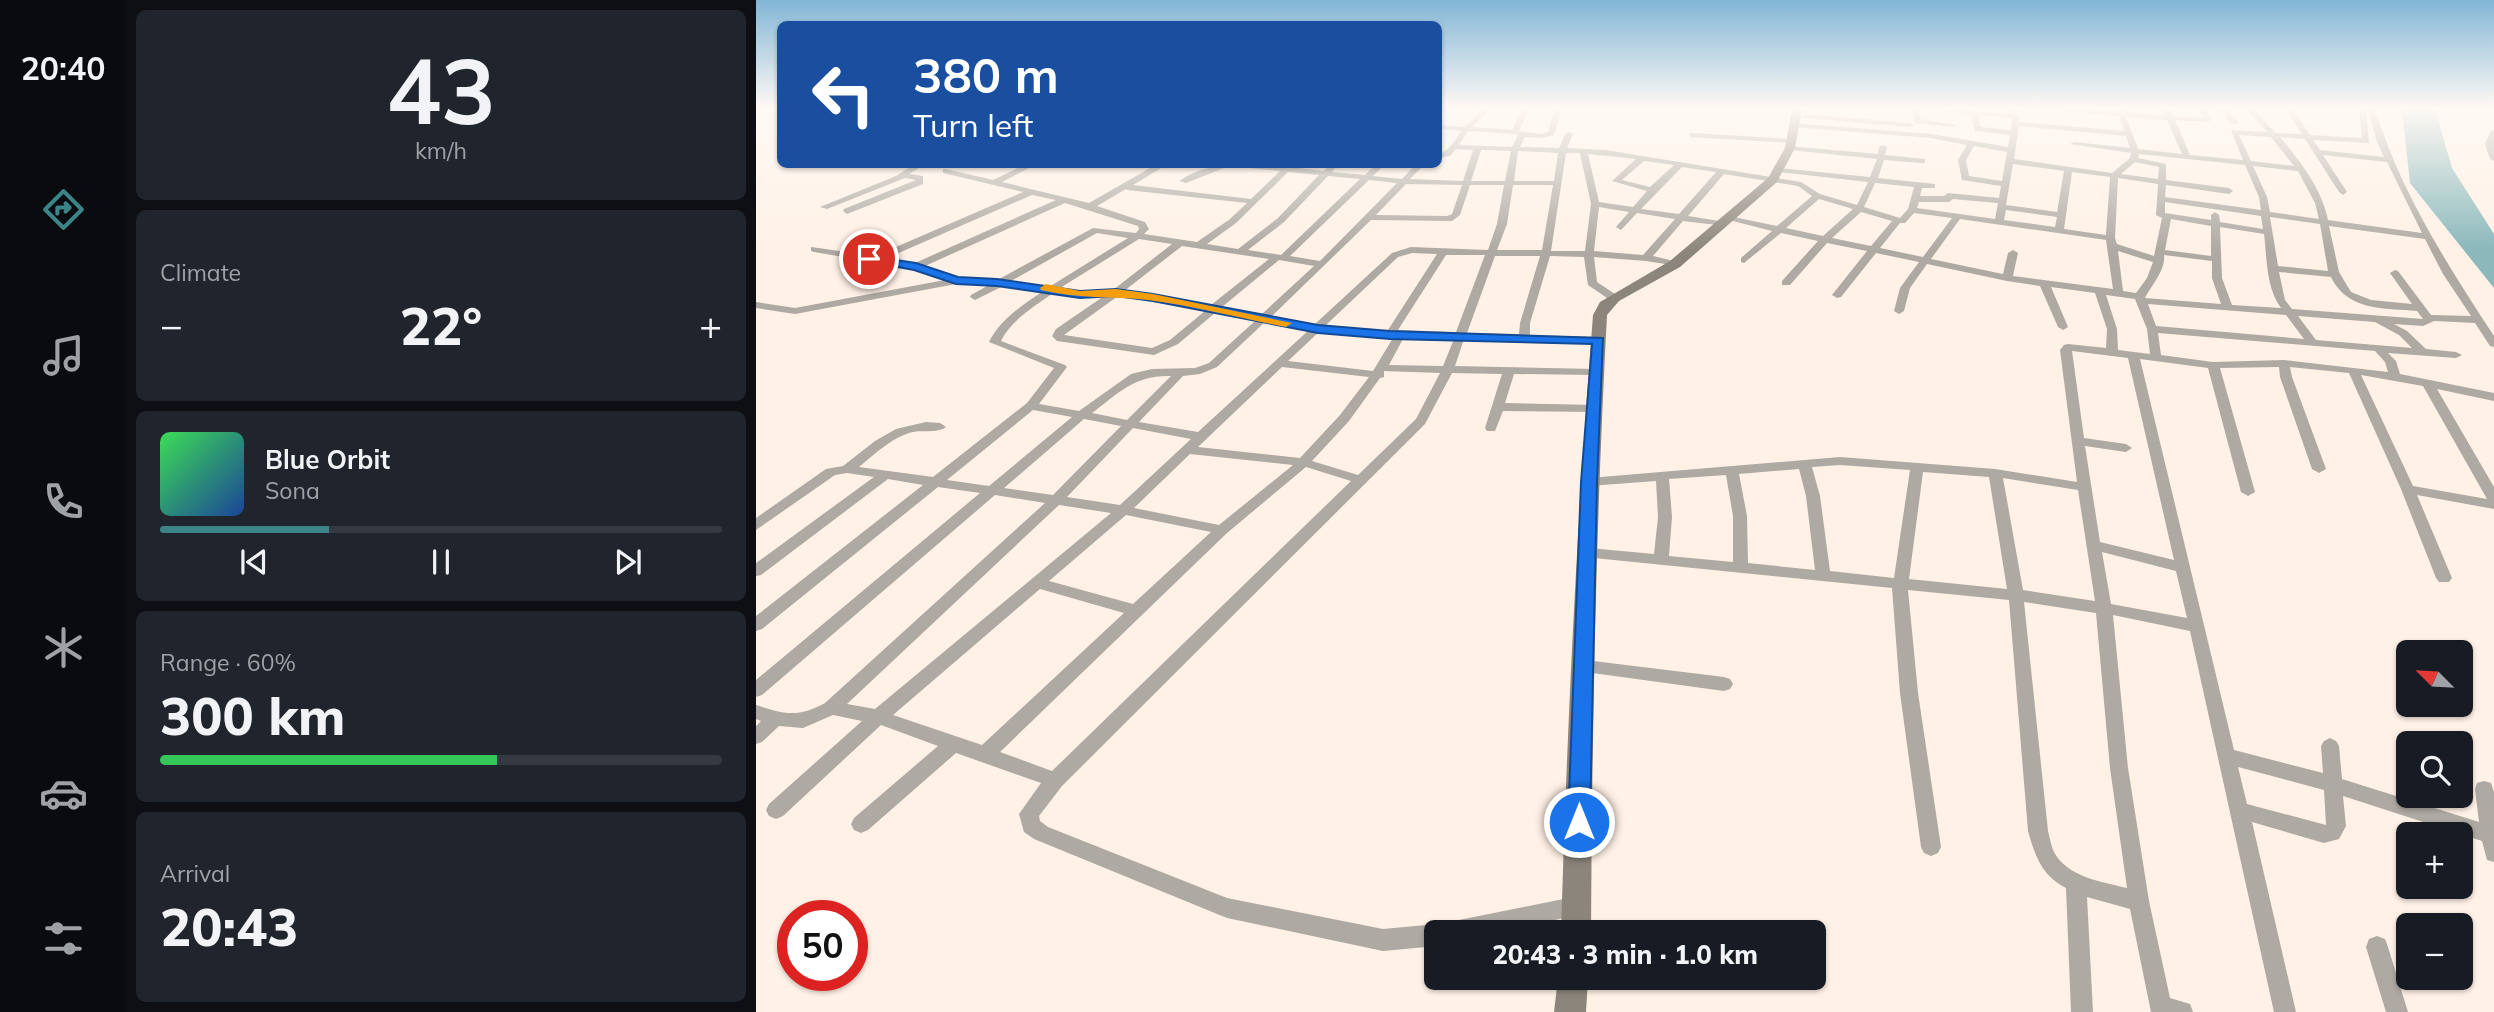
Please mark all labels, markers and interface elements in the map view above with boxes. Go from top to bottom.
text: 43 [386,33,496,147]
text: 380 m [913,44,1059,105]
text: 20:40 [21,48,105,88]
icon: left [798,49,889,140]
text: Turn left [913,105,1033,145]
text: km/h [415,136,467,165]
icon: directions [39,185,88,234]
pin [839,229,899,289]
icon: arrive [850,240,888,278]
text: Climate [160,258,241,287]
text: 22° [400,293,482,358]
text: − [160,301,183,349]
text: + [699,301,722,349]
icon: music [39,331,88,380]
text: Blue Orbit [265,443,390,476]
text: Sona [265,476,320,505]
icon: phone [39,477,88,526]
icon: previous [235,543,273,581]
icon: pause [422,543,460,581]
icon: next [609,543,647,581]
icon: climate [39,623,88,672]
north arrow [2396,640,2473,718]
map controls [2396,640,2473,990]
text: Range · 60% [160,648,296,677]
text: 300 km [160,683,345,748]
button: search [2396,731,2473,808]
icon: car [39,769,88,818]
position arrow [1542,785,1616,859]
button: + [2396,822,2473,899]
text: Arrival [160,859,230,888]
text: 20:43 [160,894,298,959]
speed limit sign: 50 [777,900,868,991]
button: − [2396,913,2473,990]
icon: filters [39,914,88,963]
text: 20:43 · 3 min · 1.0 km [1492,938,1758,971]

